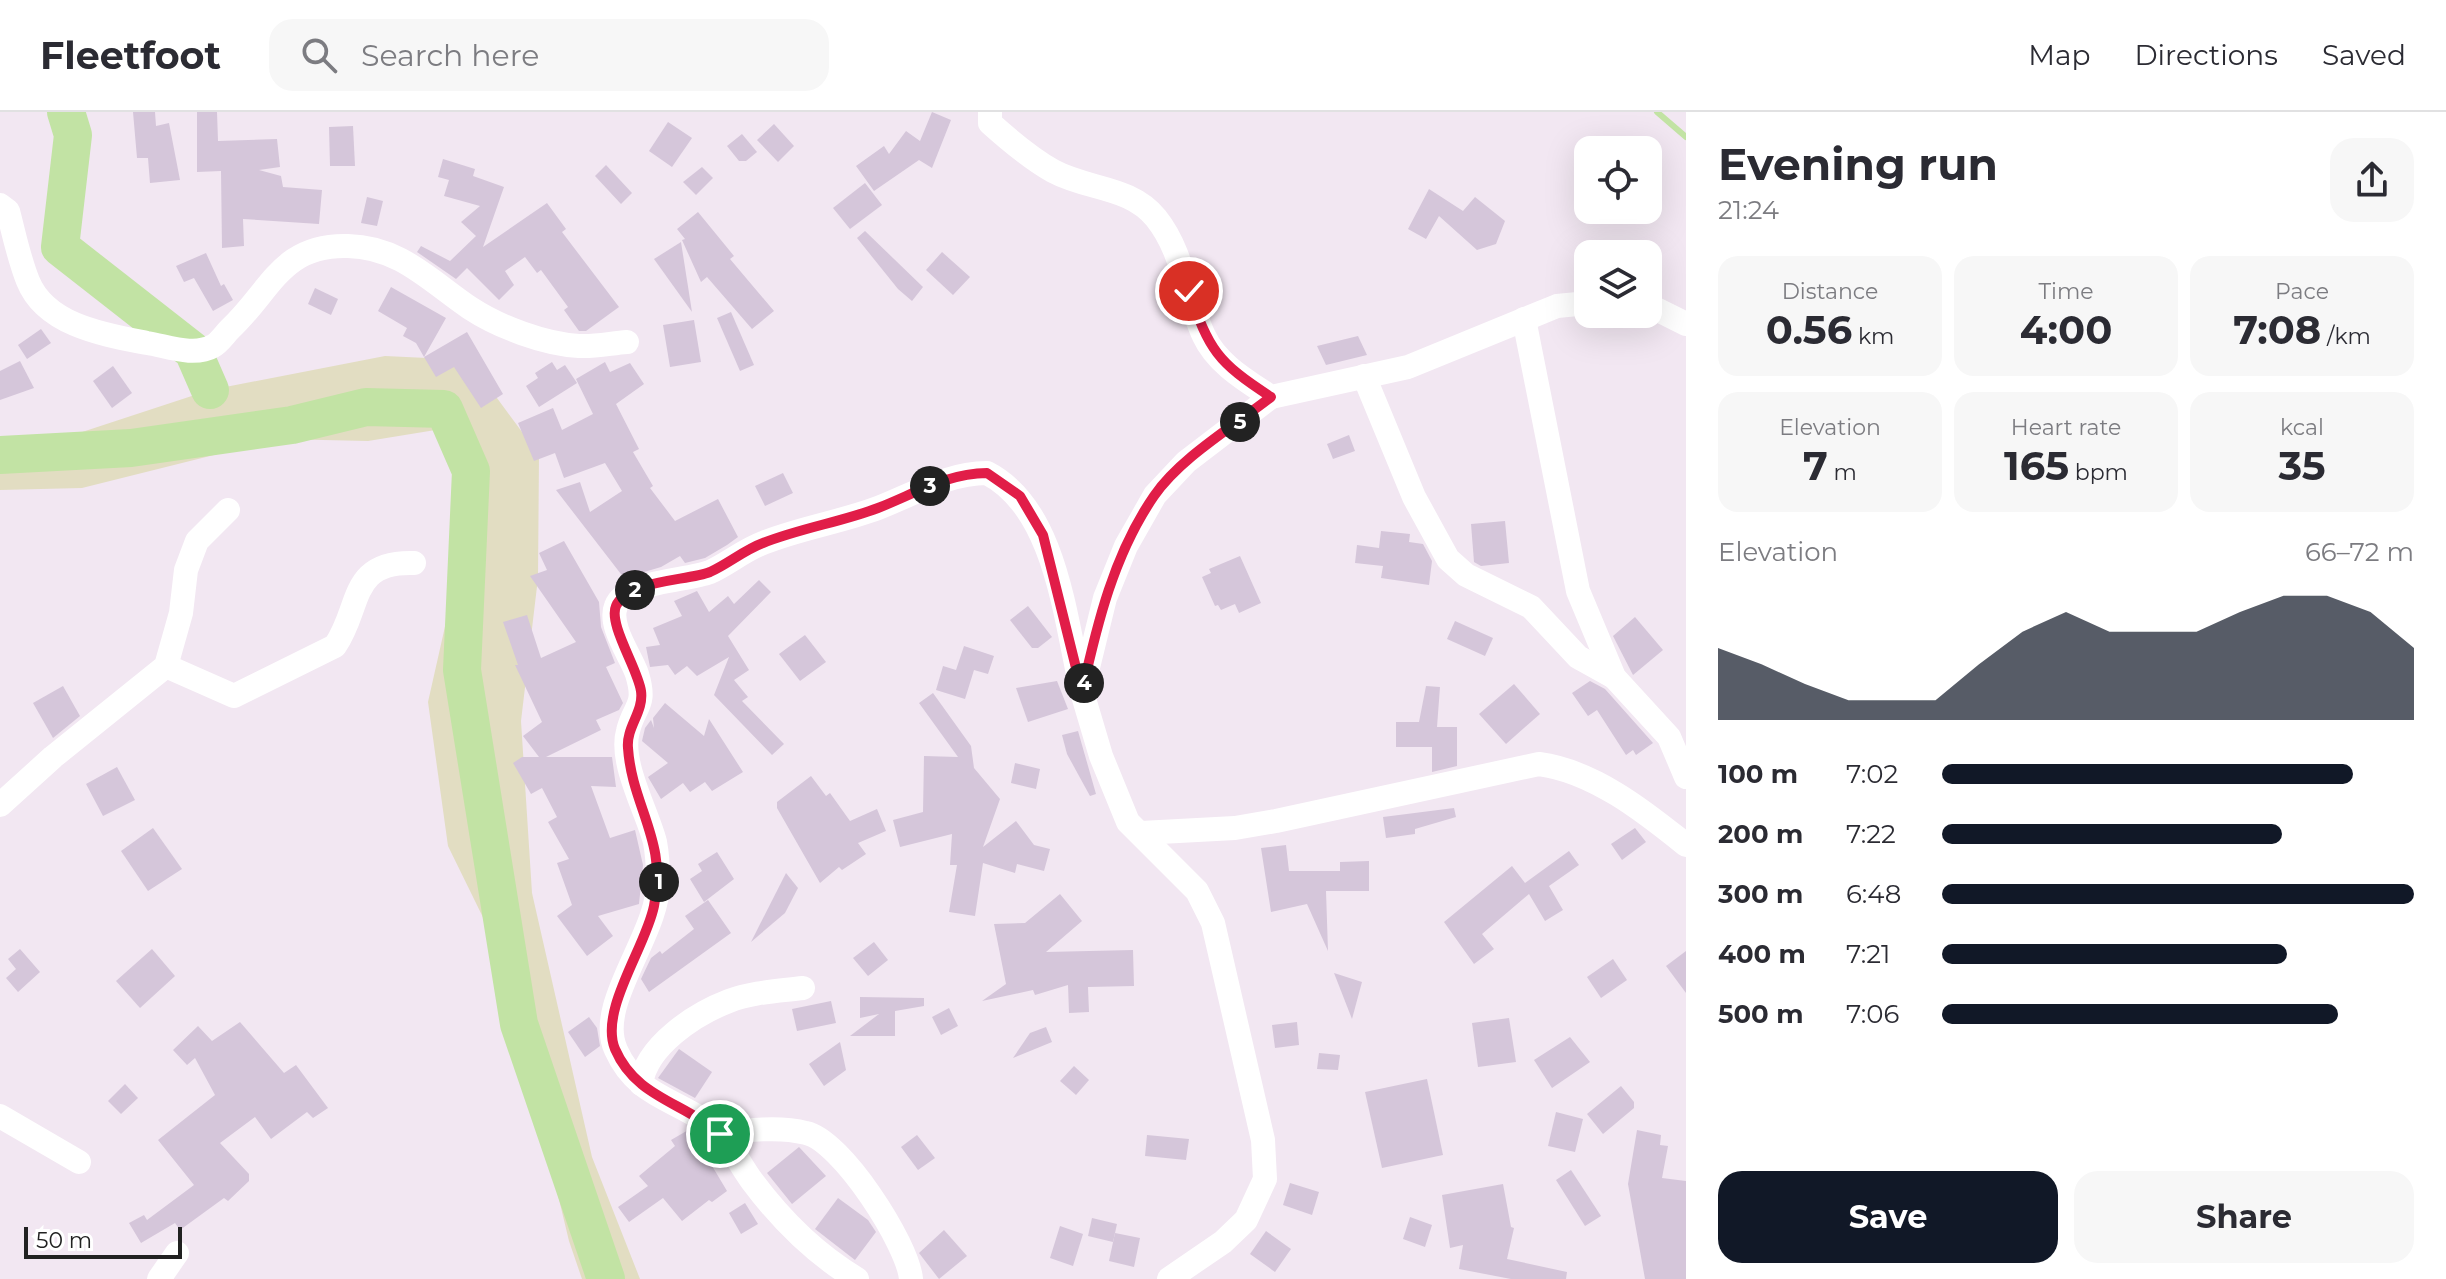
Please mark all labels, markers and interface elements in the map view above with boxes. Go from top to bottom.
search box [269,19,829,91]
text: Fleetfoot [40,32,221,79]
icon: search [297,33,341,77]
text: Search here [361,37,539,74]
text: Map [2028,38,2090,72]
text: Directions [2134,38,2278,72]
text: Saved [2322,38,2406,72]
map controls [1574,136,1662,328]
button: locate [1574,136,1662,224]
text: Evening run [1718,137,1998,191]
button: share [2330,138,2414,222]
text: 21:24 [1718,194,1779,226]
button: layers [1574,240,1662,328]
pin [1155,257,1223,325]
icon: check [1167,269,1211,313]
text: Distance [1782,278,1878,305]
text: Time [2038,278,2094,305]
text: Pace [2275,278,2329,305]
text: 0.56 [1766,305,1852,354]
text: 4:00 [2020,305,2112,354]
text: 7:08 [2233,305,2321,354]
text: km [1852,323,1894,350]
text: /km [2321,323,2371,350]
pin: 5 [1220,402,1260,442]
text: 5 [1233,408,1247,435]
text: Elevation [1779,414,1881,441]
text: Heart rate [2011,414,2121,441]
text: kcal [2280,414,2324,441]
text: 7 [1803,441,1828,490]
text: 165 [2004,441,2069,490]
text: 35 [2278,441,2326,490]
text: m [1828,459,1857,486]
text: bpm [2069,459,2128,486]
pin: 3 [910,466,950,506]
text: 3 [923,472,937,499]
text: Elevation [1718,536,1838,568]
text: 66–72 m [2305,536,2414,568]
pin: 2 [615,570,655,610]
text: 2 [629,576,641,603]
pin: 4 [1064,663,1104,703]
text: 4 [1076,669,1092,696]
text: 100 m [1718,758,1798,790]
text: 7:02 [1846,758,1898,790]
text: 200 m [1718,818,1803,850]
text: 7:22 [1846,818,1896,850]
pin: 1 [639,862,679,902]
text: 1 [655,868,663,895]
text: 300 m [1718,878,1803,910]
text: 6:48 [1846,878,1901,910]
text: 400 m [1718,938,1806,970]
text: 7:21 [1846,938,1890,970]
text: 500 m [1718,998,1803,1030]
text: 7:06 [1846,998,1899,1030]
pin [686,1100,754,1168]
icon: arrive [698,1112,742,1156]
button: Save [1718,1171,2058,1263]
button: Share [2074,1171,2414,1263]
scale bar [24,1223,182,1259]
text: 50 m [36,1227,92,1254]

